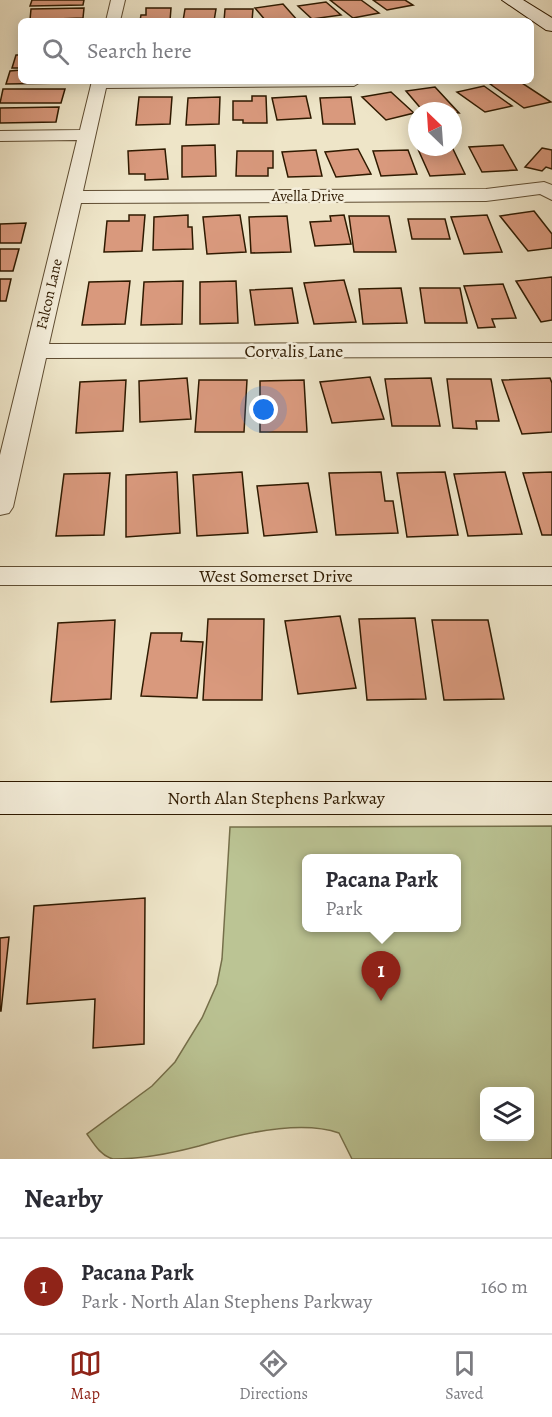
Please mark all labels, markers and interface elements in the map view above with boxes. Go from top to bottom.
search box [18,18,534,84]
icon: search [39,35,72,68]
text: Search here [87,36,192,66]
north arrow [408,102,462,156]
street label: Avella Drive [271,186,345,206]
street label: Falcon Lane [31,256,67,331]
street label: Corvalis Lane [245,339,343,363]
your location [249,395,278,424]
street label: West Somerset Drive [198,564,353,588]
street label: North Alan Stephens Parkway [167,786,386,810]
popup [302,854,461,932]
text: Pacana Park [325,865,438,895]
text: Park [325,895,363,922]
pin: 1 [362,952,400,1001]
map controls [480,1087,534,1141]
button: layers [480,1087,534,1141]
text: Nearby [24,1181,103,1216]
text: Pacana Park [81,1258,194,1288]
text: 1 [40,1273,47,1300]
text: 160 m [481,1273,528,1300]
text: Park · North Alan Stephens Parkway [81,1288,372,1315]
tab: Map [69,1347,102,1405]
tab: Directions [239,1347,308,1405]
tab: Saved [445,1347,483,1405]

